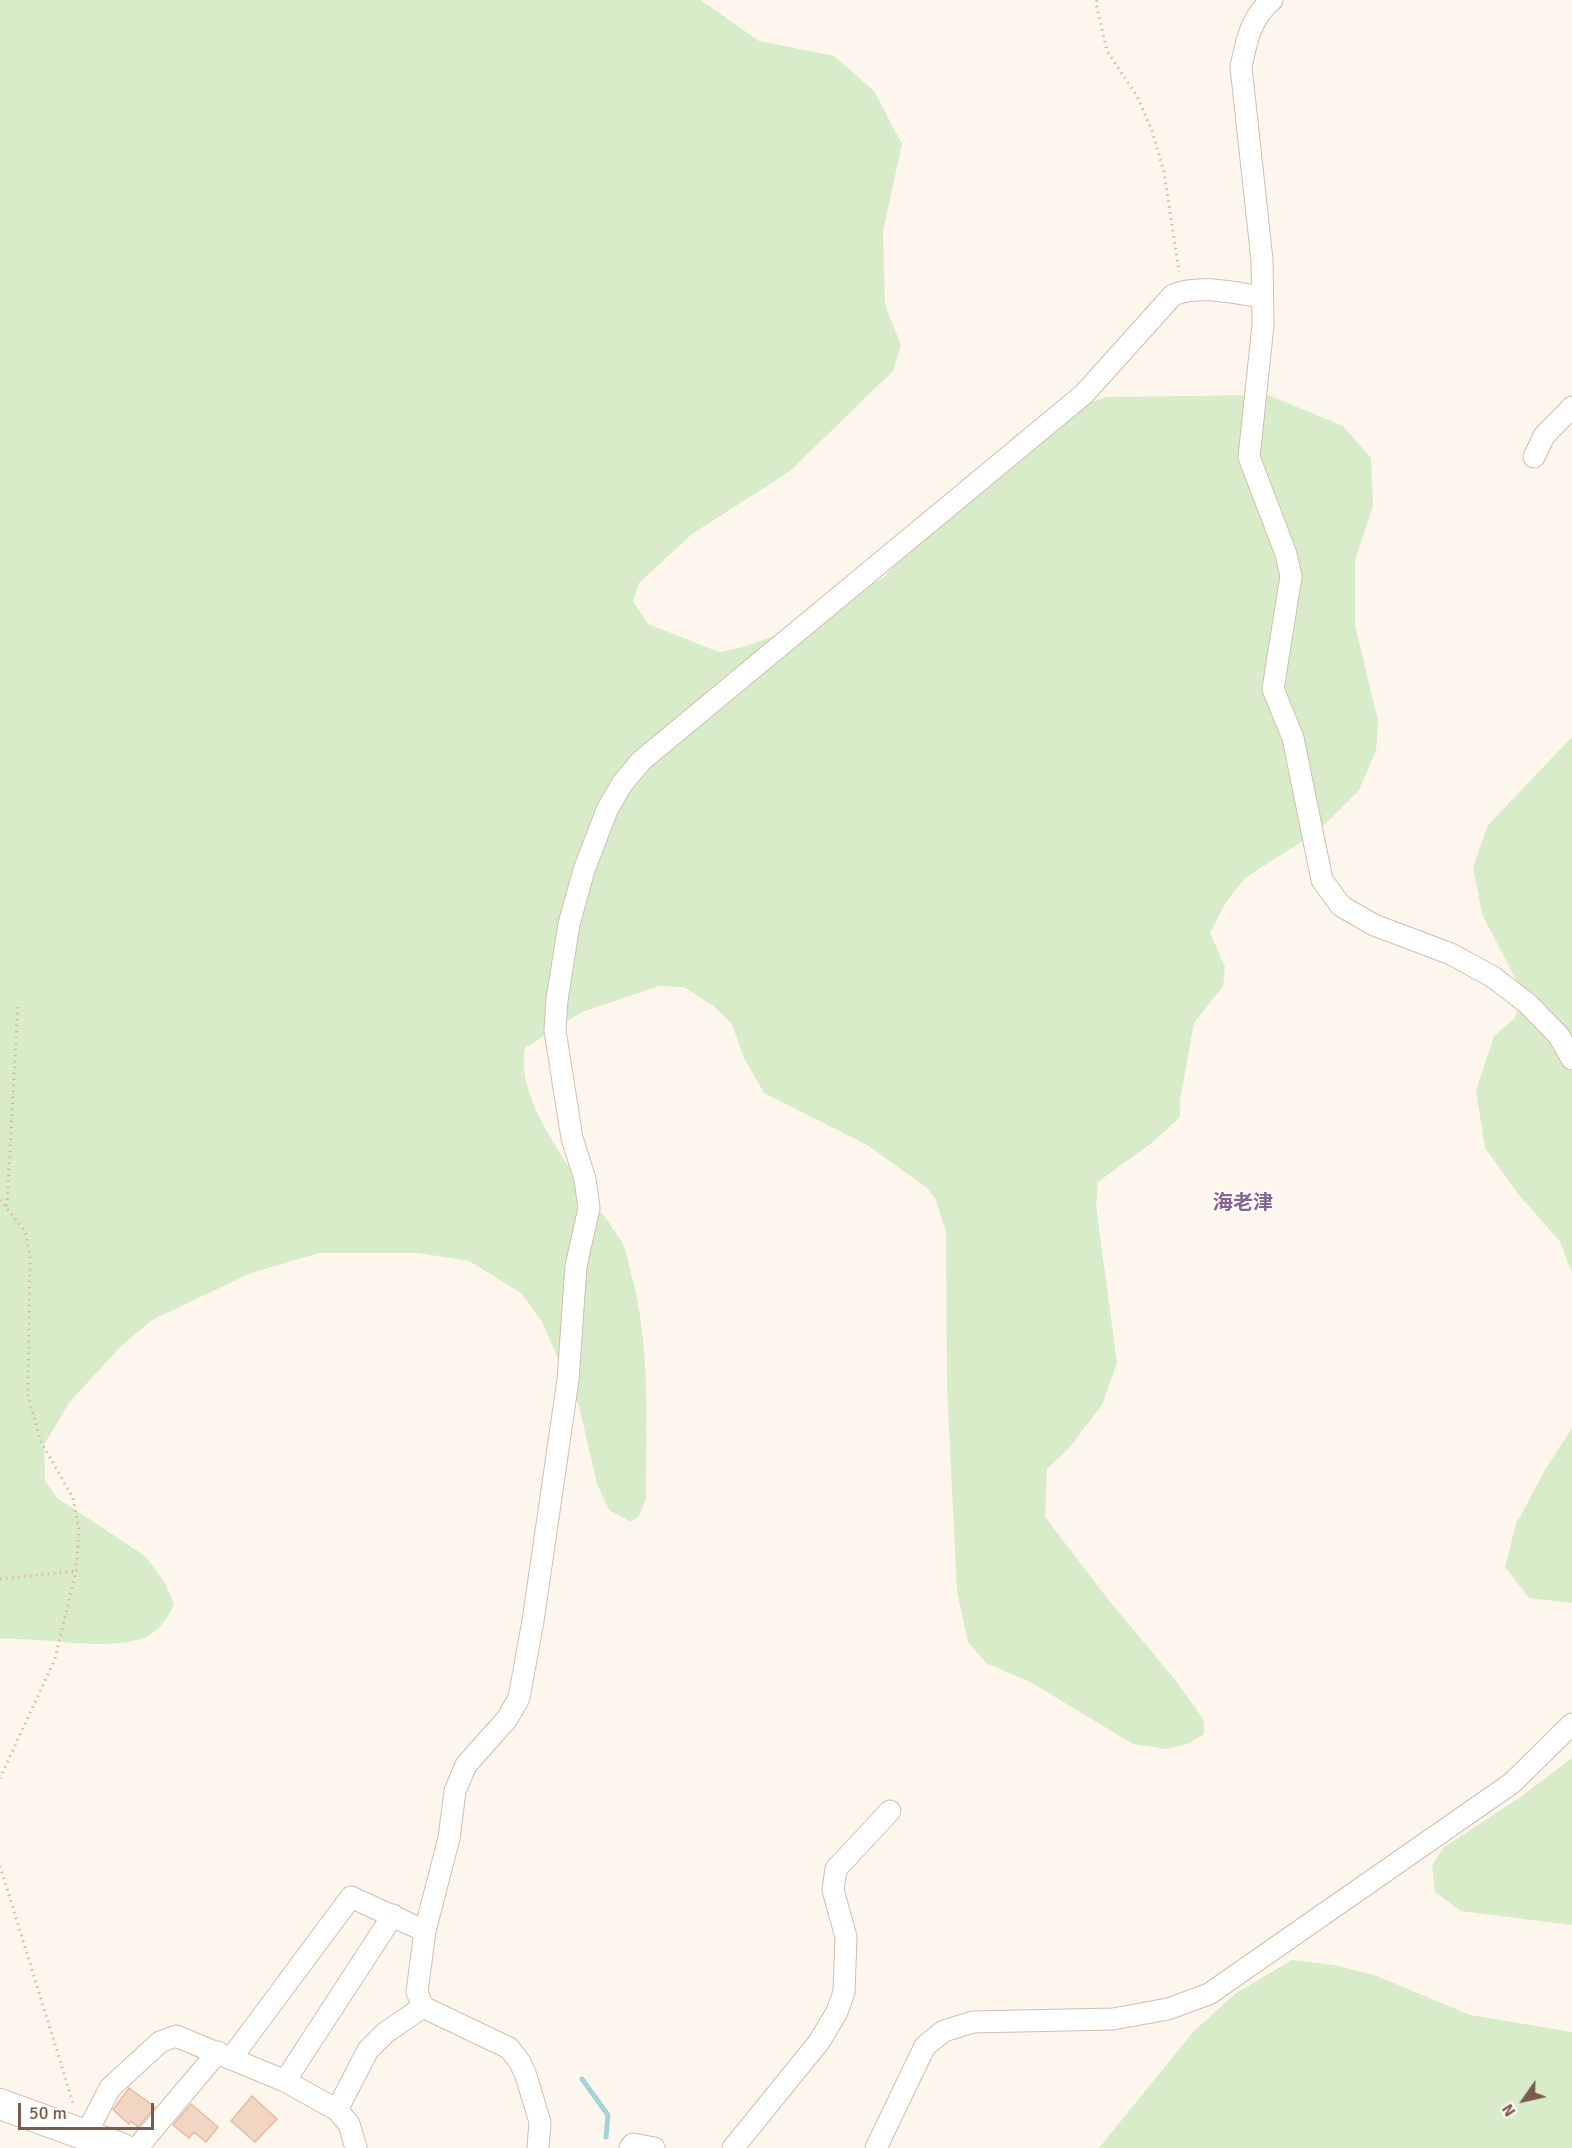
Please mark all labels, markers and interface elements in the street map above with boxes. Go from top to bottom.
district label: 海老津 [1213,1192,1273,1216]
north arrow [1494,2070,1554,2130]
scale bar [21,2091,158,2129]
text: N [1498,2100,1520,2120]
text: 50 m [29,2102,67,2124]

